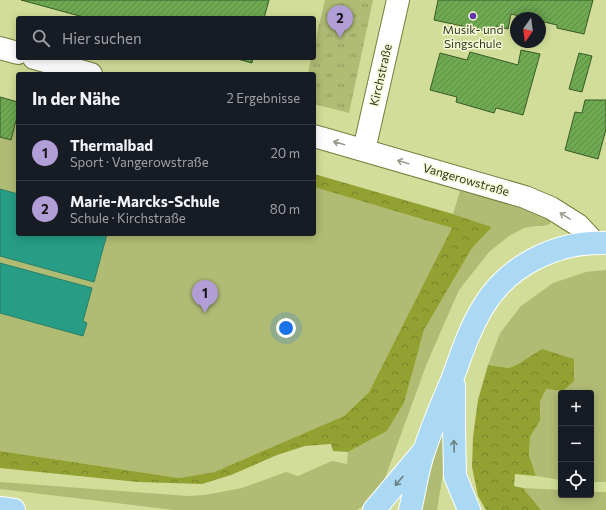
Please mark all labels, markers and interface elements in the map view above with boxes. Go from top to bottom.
pin: 2 [327,5,353,38]
marker: Musik- und Singschule [468,11,478,21]
north arrow [510,12,546,48]
search box [16,16,316,60]
place label: Musik- und Singschule [443,22,503,50]
icon: search [30,27,52,49]
text: Hier suchen [62,29,142,47]
street label: Kirchstraße [366,42,394,107]
text: In der Nähe [32,88,120,109]
text: 2 Ergebnisse [226,90,300,106]
text: Thermalbad [70,136,153,154]
one-way arrow [333,139,346,146]
text: 1 [42,145,48,161]
text: 20 m [271,145,300,161]
text: Sport · Vangerowstraße [70,154,209,170]
one-way arrow [396,158,409,165]
street label: Vangerowstraße [421,160,511,198]
text: Marie-Marcks-Schule [70,192,220,210]
text: 2 [41,201,49,217]
text: 80 m [270,201,300,217]
text: Schule · Kirchstraße [70,210,186,226]
one-way arrow [559,212,571,220]
pin: 1 [192,280,218,313]
your location [276,318,296,338]
map controls [558,390,594,498]
button: + [558,390,594,426]
button: − [558,426,594,462]
one-way arrow [450,440,458,453]
button: locate [558,462,594,498]
one-way arrow [394,475,403,486]

